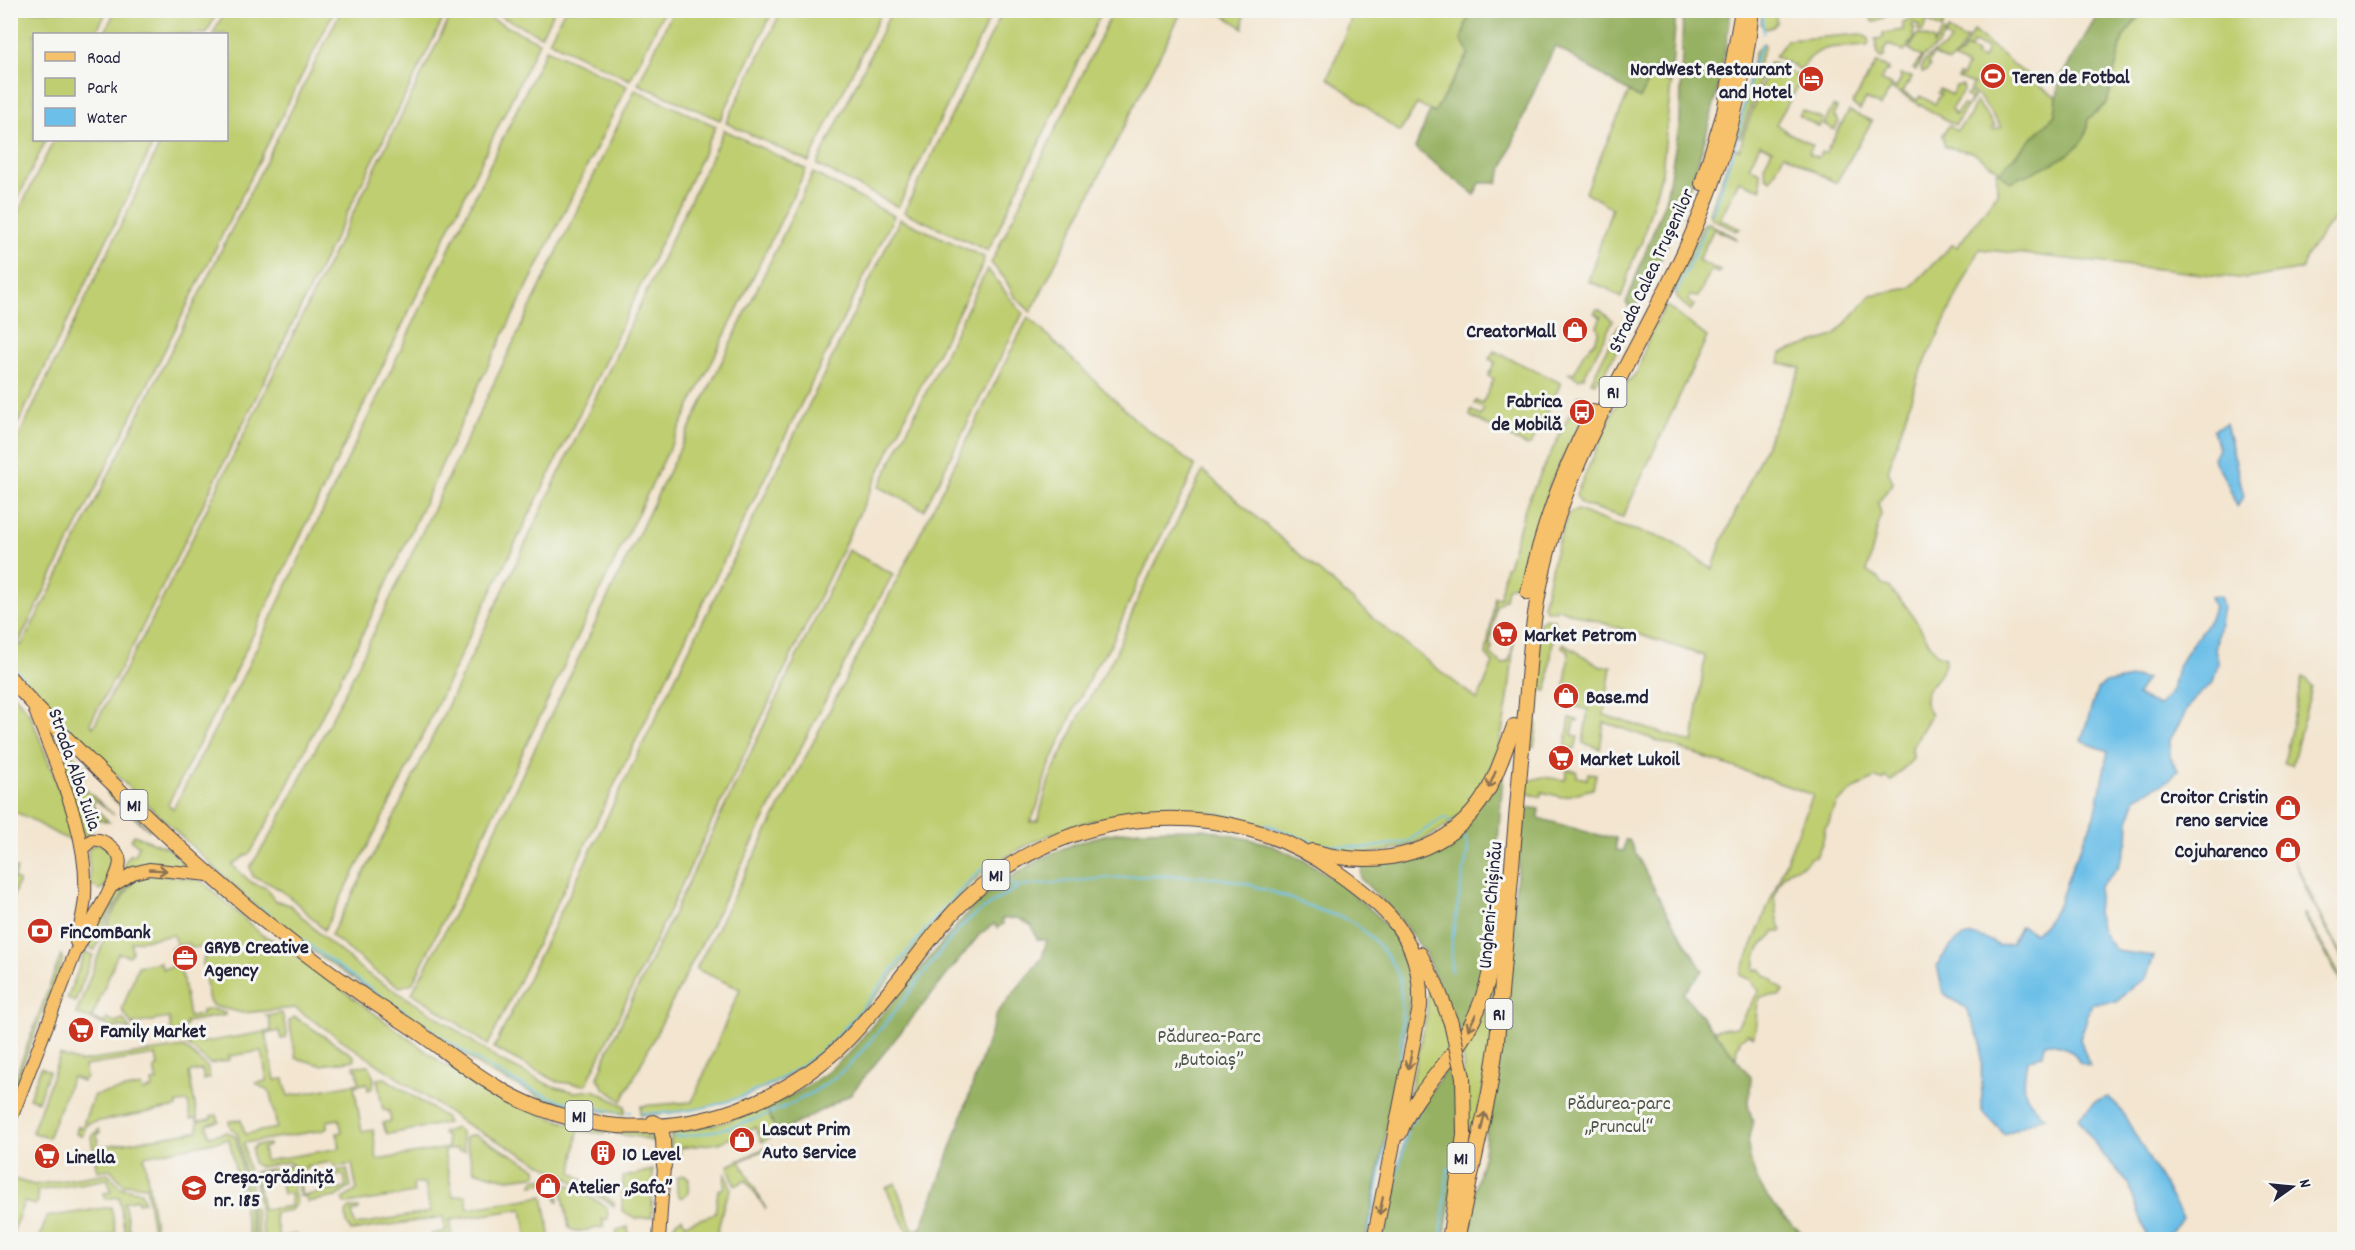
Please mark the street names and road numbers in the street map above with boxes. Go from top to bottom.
street label: Strada Calea Trușenilor [1602,184,1703,358]
road number: R1 [1600,377,1626,407]
street label: Strada Alba Iulia [39,705,107,835]
road number: M1 [120,790,148,820]
street label: Ungheni-Chișinău [1472,840,1512,970]
road number: M1 [982,860,1010,890]
road number: R1 [1486,999,1512,1029]
road number: M1 [566,1101,592,1131]
road number: M1 [1448,1143,1474,1173]

